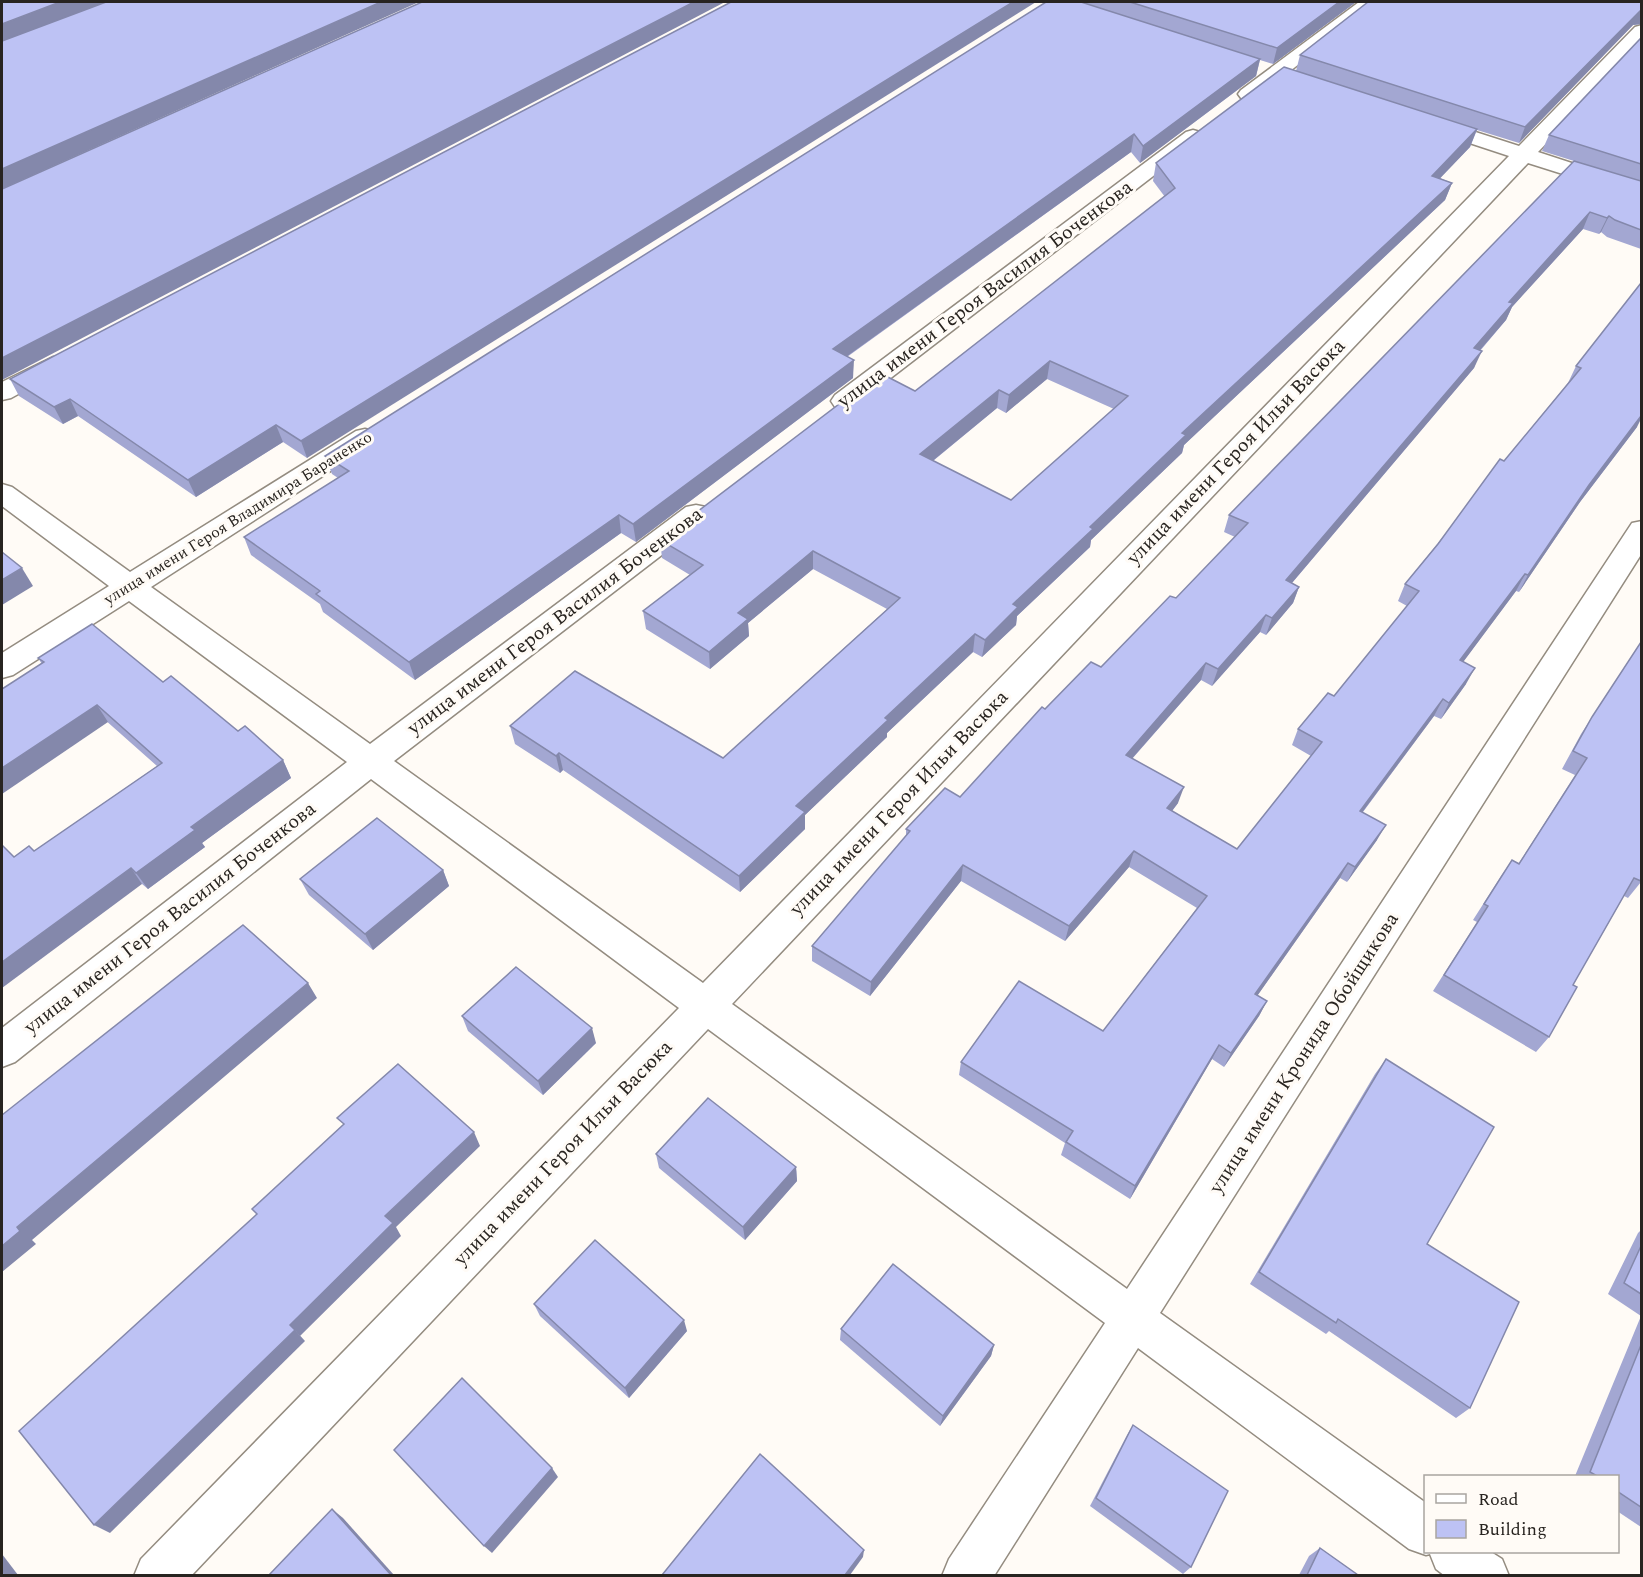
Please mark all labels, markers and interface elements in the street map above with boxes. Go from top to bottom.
street label: улица имени Героя Василия Боченкова [830,173,1139,416]
street label: улица имени Героя Ильи Васюка [1119,332,1353,573]
street label: улица имени Героя Владимира Бараненко [98,425,377,611]
street label: улица имени Героя Василия Боченкова [400,500,709,743]
street label: улица имени Героя Ильи Васюка [782,683,1016,924]
street label: улица имени Героя Василия Боченкова [17,794,323,1042]
street label: улица имени Кронида Обойщикова [1201,906,1407,1200]
street label: улица имени Героя Ильи Васюка [446,1033,680,1274]
legend [1424,1475,1619,1553]
text: Road [1478,1486,1519,1513]
text: Building [1478,1516,1547,1543]

